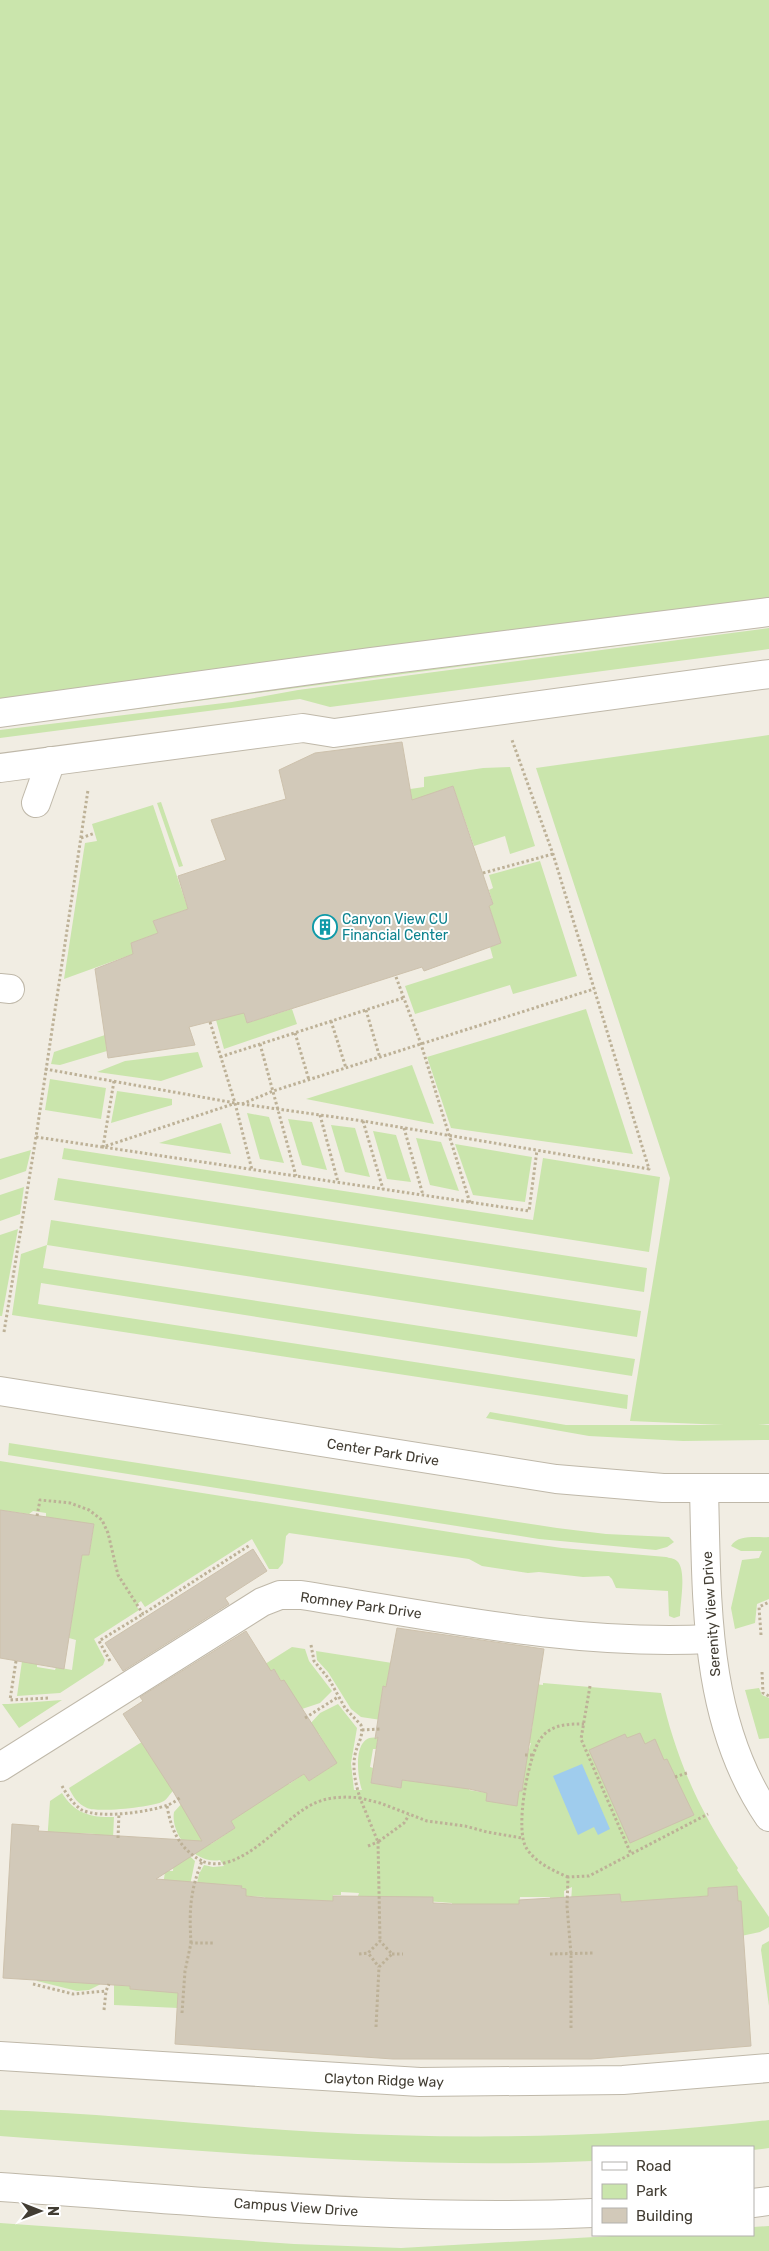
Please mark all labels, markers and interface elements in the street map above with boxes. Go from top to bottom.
place label: Canyon View CU Financial Center [342,911,449,944]
building icon: Canyon View CU Financial Center [312,914,338,940]
street label: Center Park Drive [326,1435,440,1470]
street label: Serenity View Drive [699,1551,724,1677]
street label: Romney Park Drive [299,1589,423,1622]
street label: Clayton Ridge Way [324,2070,444,2091]
legend [592,2146,754,2236]
text: Road [636,2157,672,2175]
text: Park [636,2182,667,2200]
north arrow [15,2186,65,2236]
street label: Campus View Drive [233,2195,359,2220]
text: N [44,2206,61,2216]
text: Building [636,2207,693,2225]

